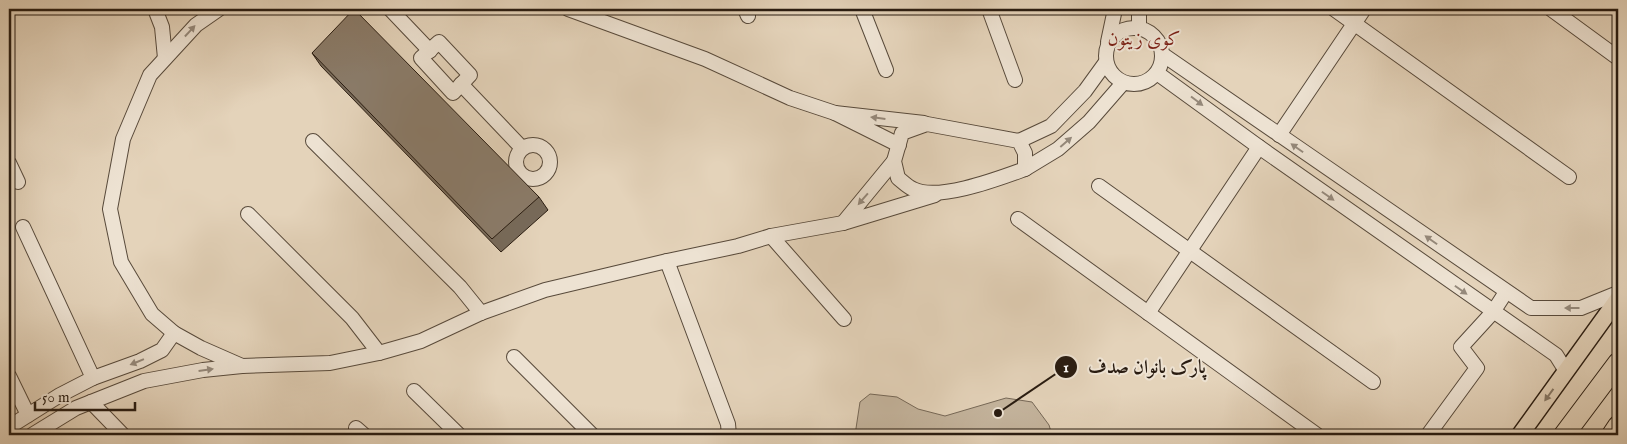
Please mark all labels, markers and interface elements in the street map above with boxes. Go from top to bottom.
one-way arrow [184,25,196,37]
district label: کوی زیتون [1107,28,1181,52]
one-way arrow [1190,96,1204,106]
one-way arrow [870,114,886,122]
one-way arrow [1059,137,1072,148]
one-way arrow [1291,143,1304,153]
one-way arrow [1321,191,1335,201]
one-way arrow [858,192,869,205]
one-way arrow [1424,235,1438,245]
one-way arrow [1454,285,1468,295]
one-way arrow [1564,304,1580,312]
callout: پارک بانوان صدف [1053,350,1216,384]
text: پارک بانوان صدف [1088,356,1207,381]
one-way arrow [130,358,144,366]
text: 1 [1063,358,1069,377]
one-way arrow [199,366,215,374]
scale bar [35,379,135,411]
text: 50 m [42,388,70,407]
one-way arrow [1543,388,1554,401]

